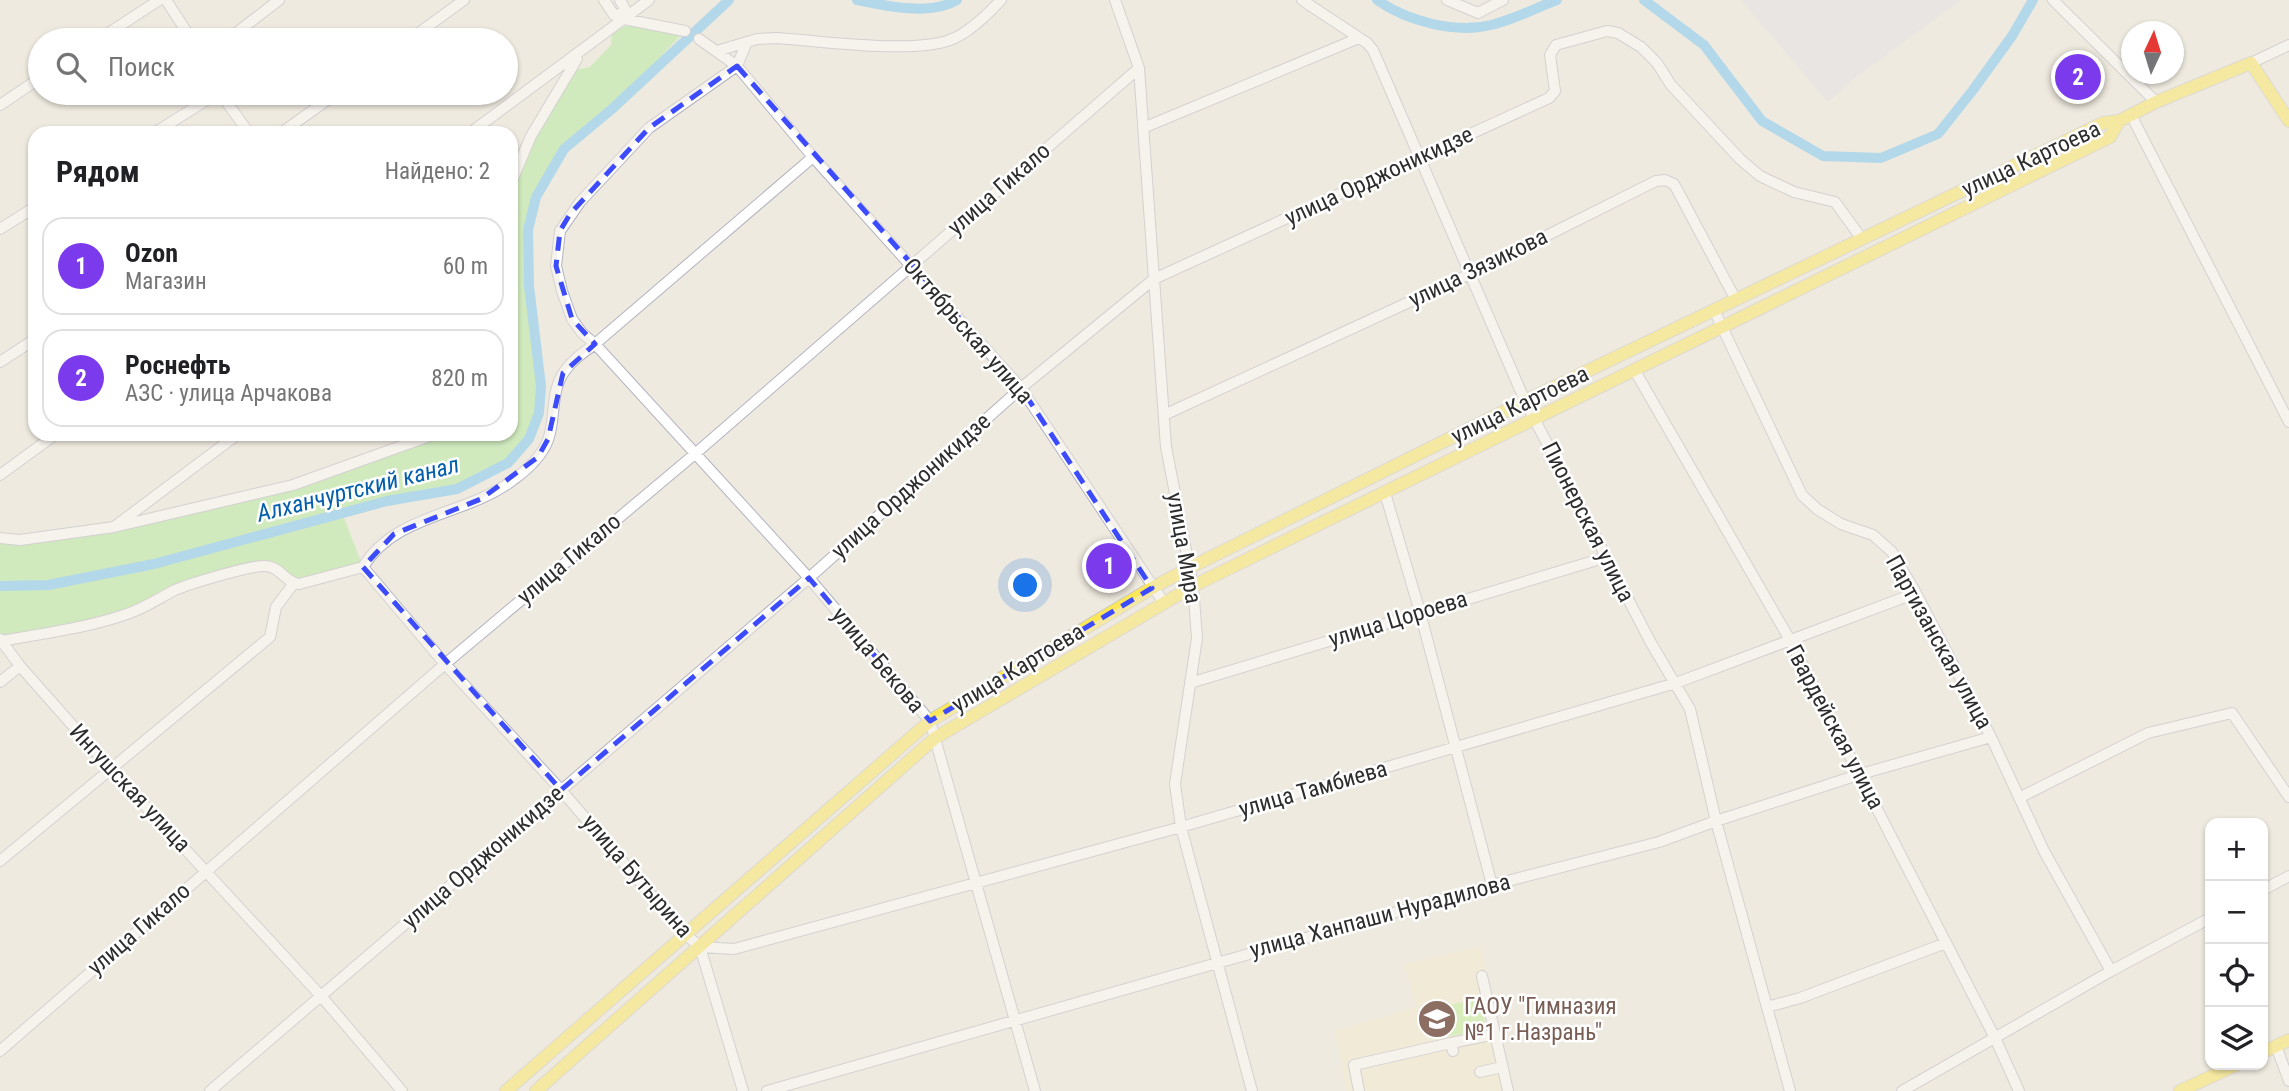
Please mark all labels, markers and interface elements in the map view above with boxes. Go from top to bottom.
north arrow [2121,21,2184,84]
search box [28,28,518,105]
icon: search [52,48,90,86]
pin: 2 [2055,51,2101,103]
text: Поиск [108,52,175,82]
street label: улица Картоева [1958,115,2104,203]
street label: улица Орджоникидзе [1281,121,1477,231]
street label: улица Гикало [942,137,1056,241]
text: Рядом [56,154,140,189]
text: Найдено: 2 [385,158,490,185]
street label: улица Зязикова [1404,223,1552,313]
text: Ozon [125,238,178,268]
text: 1 [75,253,87,280]
text: 60 m [443,253,488,280]
street label: Октябрьская улица [898,253,1038,409]
text: Магазин [125,268,207,295]
text: Роснефть [125,350,231,380]
street label: улица Картоева [1447,360,1593,450]
text: 2 [75,365,87,392]
text: 820 m [431,365,488,392]
text: АЗС · улица Арчакова [125,380,332,407]
street label: улица Орджоникидзе [826,408,996,564]
street label: Пионерская улица [1536,437,1640,607]
water label: Алханчуртский канал [253,450,462,528]
street label: улица Мира [1161,490,1207,606]
street label: улица Гикало [512,508,626,610]
pin: 1 [1086,540,1132,592]
street label: Партизанская улица [1880,550,1998,734]
your location [1008,568,1042,602]
street label: улица Цороева [1325,585,1471,653]
street label: улица Бекова [826,602,930,718]
street label: улица Картоева [947,618,1089,718]
street label: Гвардейская улица [1780,640,1890,814]
street label: Ингушская улица [64,718,196,858]
street label: улица Тамбиева [1236,755,1390,823]
street label: улица Орджоникидзе [397,780,569,934]
street label: улица Бутырина [576,809,698,943]
map controls [2205,818,2268,1070]
button: + [2205,818,2268,881]
street label: улица Ханпаши Нурадилова [1247,868,1513,964]
street label: улица Гикало [82,877,196,981]
button: − [2205,881,2268,944]
button: locate [2205,944,2268,1007]
place label: ГАОУ "Гимназия №1 г.Назрань" [1464,993,1617,1046]
school or university icon: ГАОУ "Гимназия №1 г.Назрань" [1416,998,1458,1040]
button: layers [2205,1007,2268,1070]

